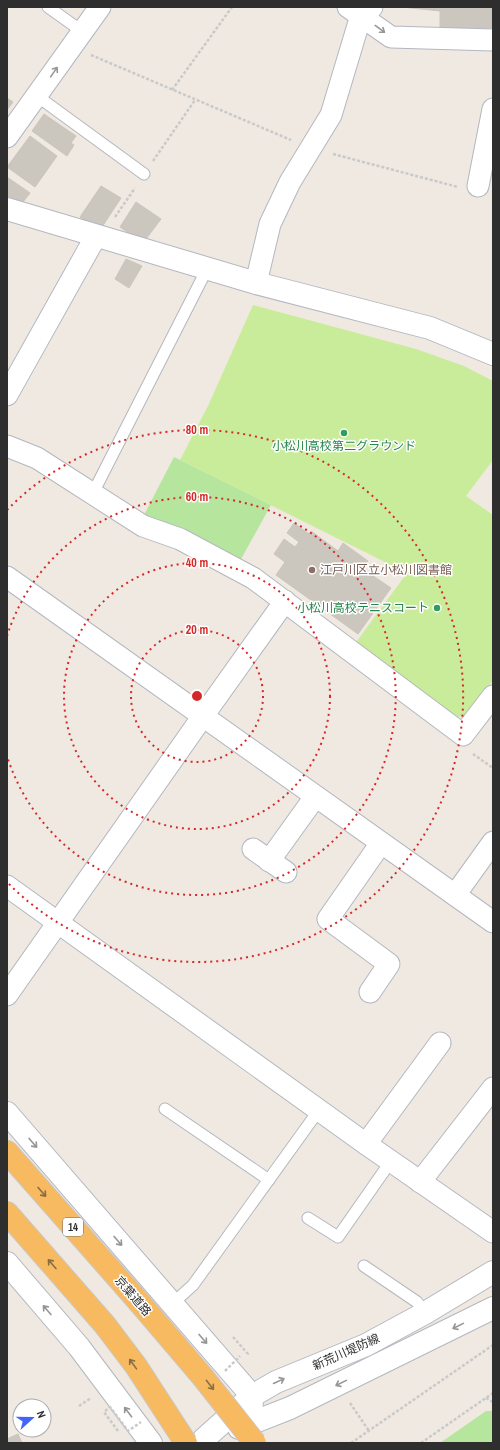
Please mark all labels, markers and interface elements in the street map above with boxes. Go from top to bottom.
one-way arrow [374,25,385,33]
one-way arrow [50,66,58,77]
text: 80 m [186,422,208,438]
marker: 小松川高校第二グラウンド [339,428,349,438]
place label: 小松川高校第二グラウンド [272,438,416,454]
text: 60 m [186,489,208,505]
text: 40 m [186,555,208,571]
place label: 江戸川区立小松川図書館 [320,562,452,578]
marker: 江戸川区立小松川図書館 [307,565,317,575]
place label: 小松川高校テニスコート [297,600,429,616]
marker: 小松川高校テニスコート [432,603,442,613]
text: 20 m [186,622,208,638]
centre of rings [190,689,204,703]
one-way arrow [28,1138,37,1148]
one-way arrow [37,1187,47,1197]
road number: 14 [63,1218,83,1236]
one-way arrow [113,1236,122,1246]
one-way arrow [47,1259,56,1269]
street label: 京葉道路 [111,1273,155,1319]
one-way arrow [42,1304,51,1315]
one-way arrow [452,1323,464,1330]
street label: 新荒川堤防線 [310,1330,382,1374]
one-way arrow [198,1334,207,1345]
one-way arrow [129,1358,138,1369]
one-way arrow [272,1377,284,1384]
one-way arrow [205,1380,214,1391]
one-way arrow [336,1380,348,1387]
north arrow [12,1398,52,1438]
one-way arrow [123,1406,132,1417]
text: N [34,1409,49,1420]

